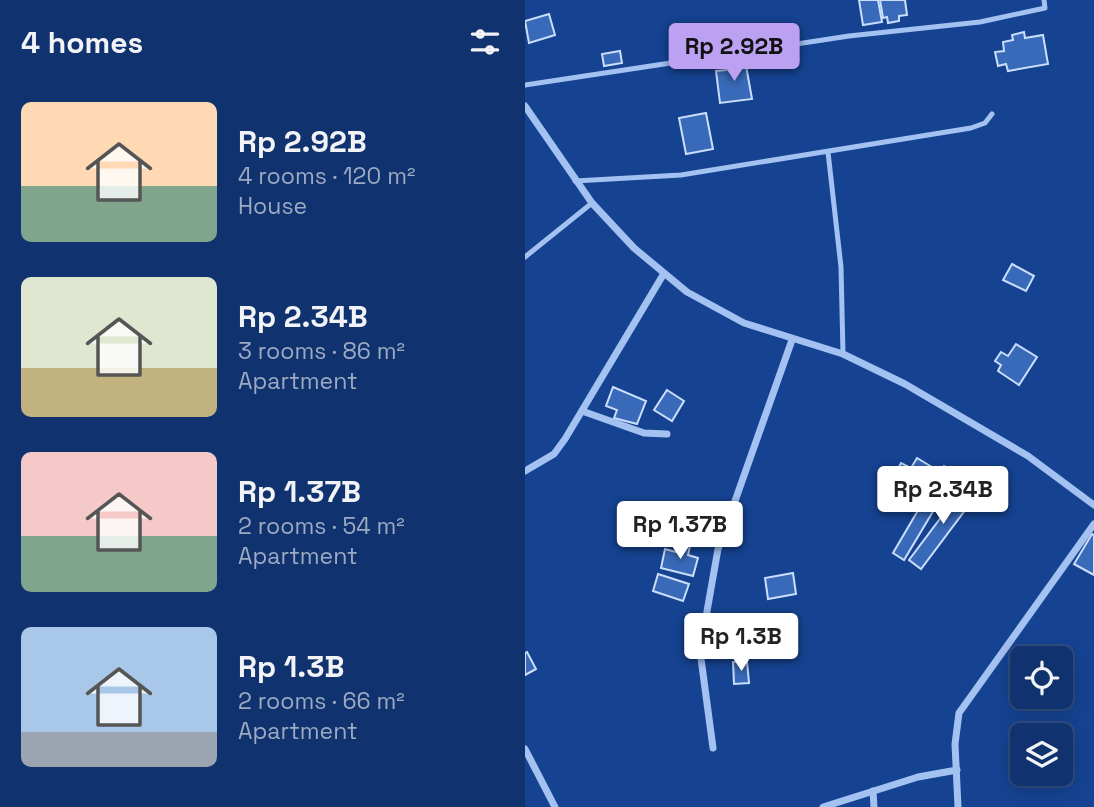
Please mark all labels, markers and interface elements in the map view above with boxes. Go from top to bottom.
text: 4 homes [21,23,143,62]
icon: filters [466,23,504,61]
pin: Rp 2.92B [662,24,806,83]
text: Rp 2.92B [685,31,783,61]
text: Rp 2.92B [238,122,367,161]
icon: home [77,130,161,214]
text: 4 rooms · 120 m² [238,161,415,191]
text: House [238,191,307,221]
text: Rp 2.34B [238,297,368,336]
icon: home [77,305,161,389]
text: 3 rooms · 86 m² [238,336,405,366]
text: Apartment [238,366,358,396]
pin: Rp 2.34B [871,466,1015,526]
text: Rp 1.37B [238,472,361,511]
text: Rp 2.34B [893,474,993,504]
icon: home [77,480,161,564]
pin: Rp 1.37B [608,502,752,561]
text: Rp 1.37B [633,509,727,539]
text: 2 rooms · 54 m² [238,511,405,541]
text: Apartment [238,541,358,571]
pin: Rp 1.3B [676,614,806,673]
text: Rp 1.3B [700,621,782,651]
map controls [1010,646,1073,786]
button: locate [1010,646,1073,709]
text: Rp 1.3B [238,647,344,686]
icon: home [77,655,161,739]
text: 2 rooms · 66 m² [238,686,405,716]
text: Apartment [238,716,358,746]
button: layers [1010,723,1073,786]

